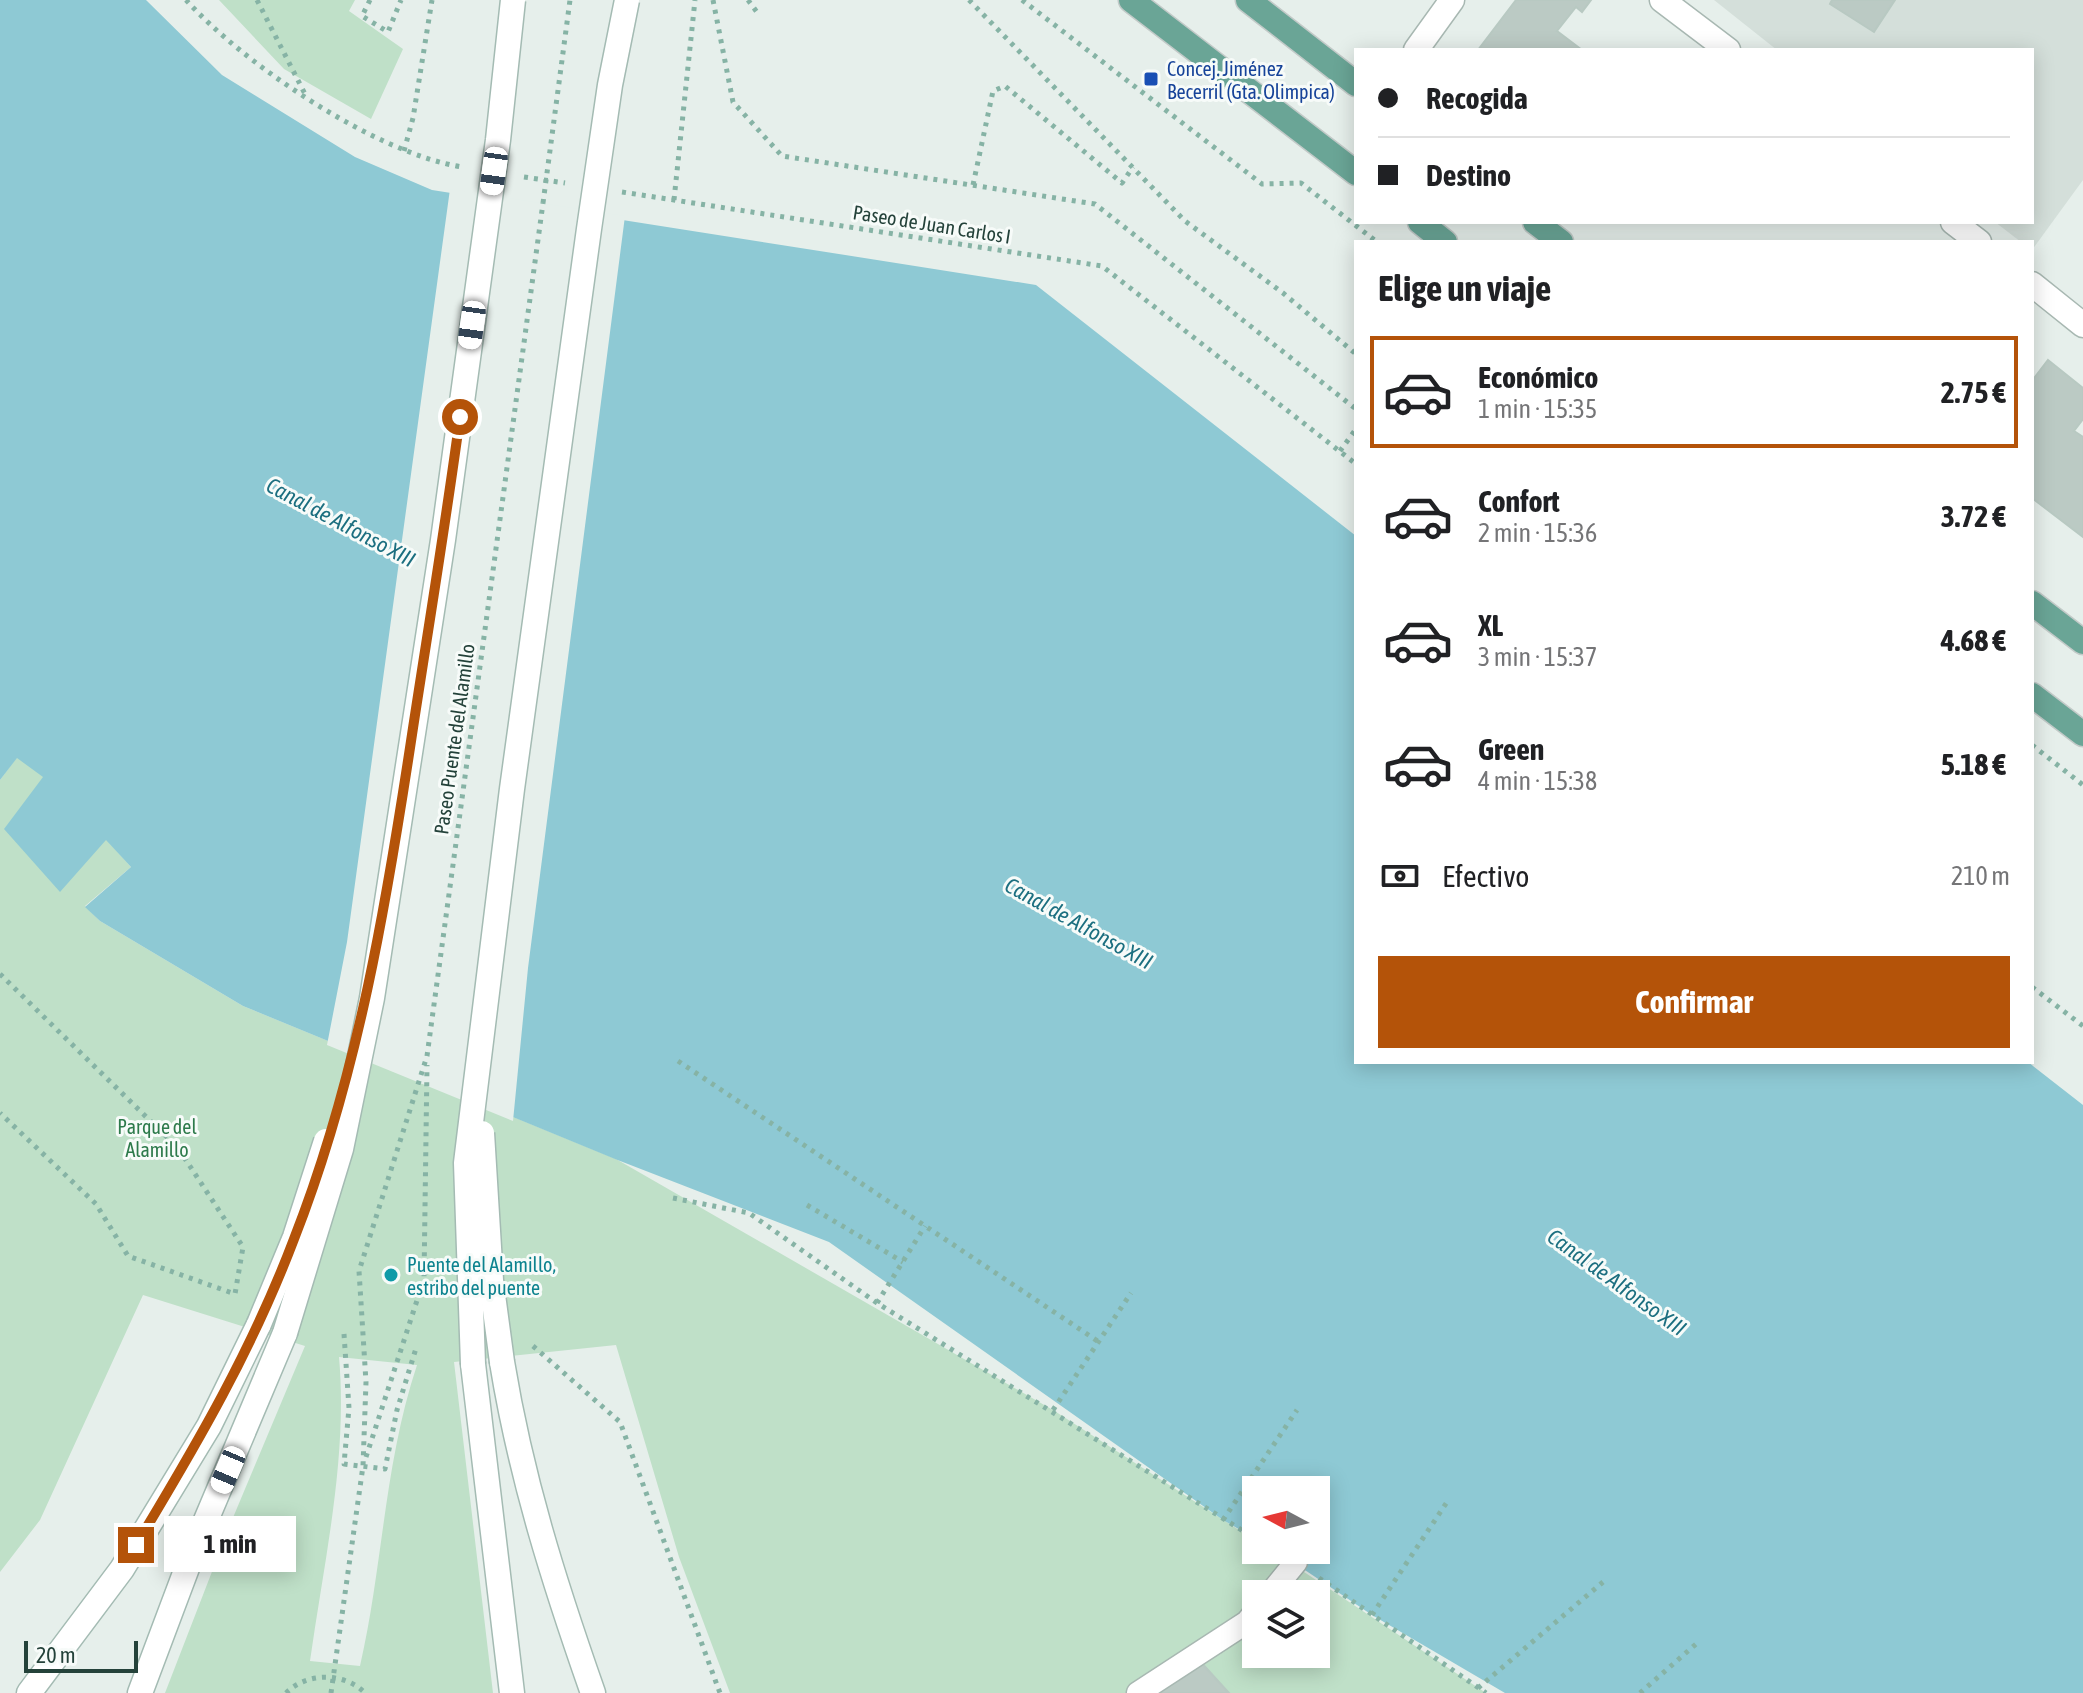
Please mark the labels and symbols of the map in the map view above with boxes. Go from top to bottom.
place label: Concej. Jiménez Becerril (Gta. Olimpica) [1167,57,1335,103]
marker: Concej. Jiménez Becerril (Gta. Olimpica) [1142,70,1160,88]
car [479,146,509,196]
street label: Paseo de Juan Carlos I [851,200,1013,248]
car [457,300,487,350]
route start [442,399,478,435]
water label: Canal de Alfonso XIII [262,472,420,572]
street label: Paseo Puente del Alamillo [429,642,479,836]
water label: Canal de Alfonso XIII [1001,872,1157,974]
park label: Parque del Alamillo [117,1115,197,1161]
water label: Canal de Alfonso XIII [1543,1223,1691,1341]
place label: Puente del Alamillo, estribo del puente [407,1253,556,1299]
marker: Puente del Alamillo, estribo del puente [382,1266,400,1284]
car [208,1443,248,1497]
north arrow [1242,1476,1330,1564]
callout: 1 min [164,1517,296,1573]
route end [118,1527,154,1563]
scale bar [24,1637,138,1673]

